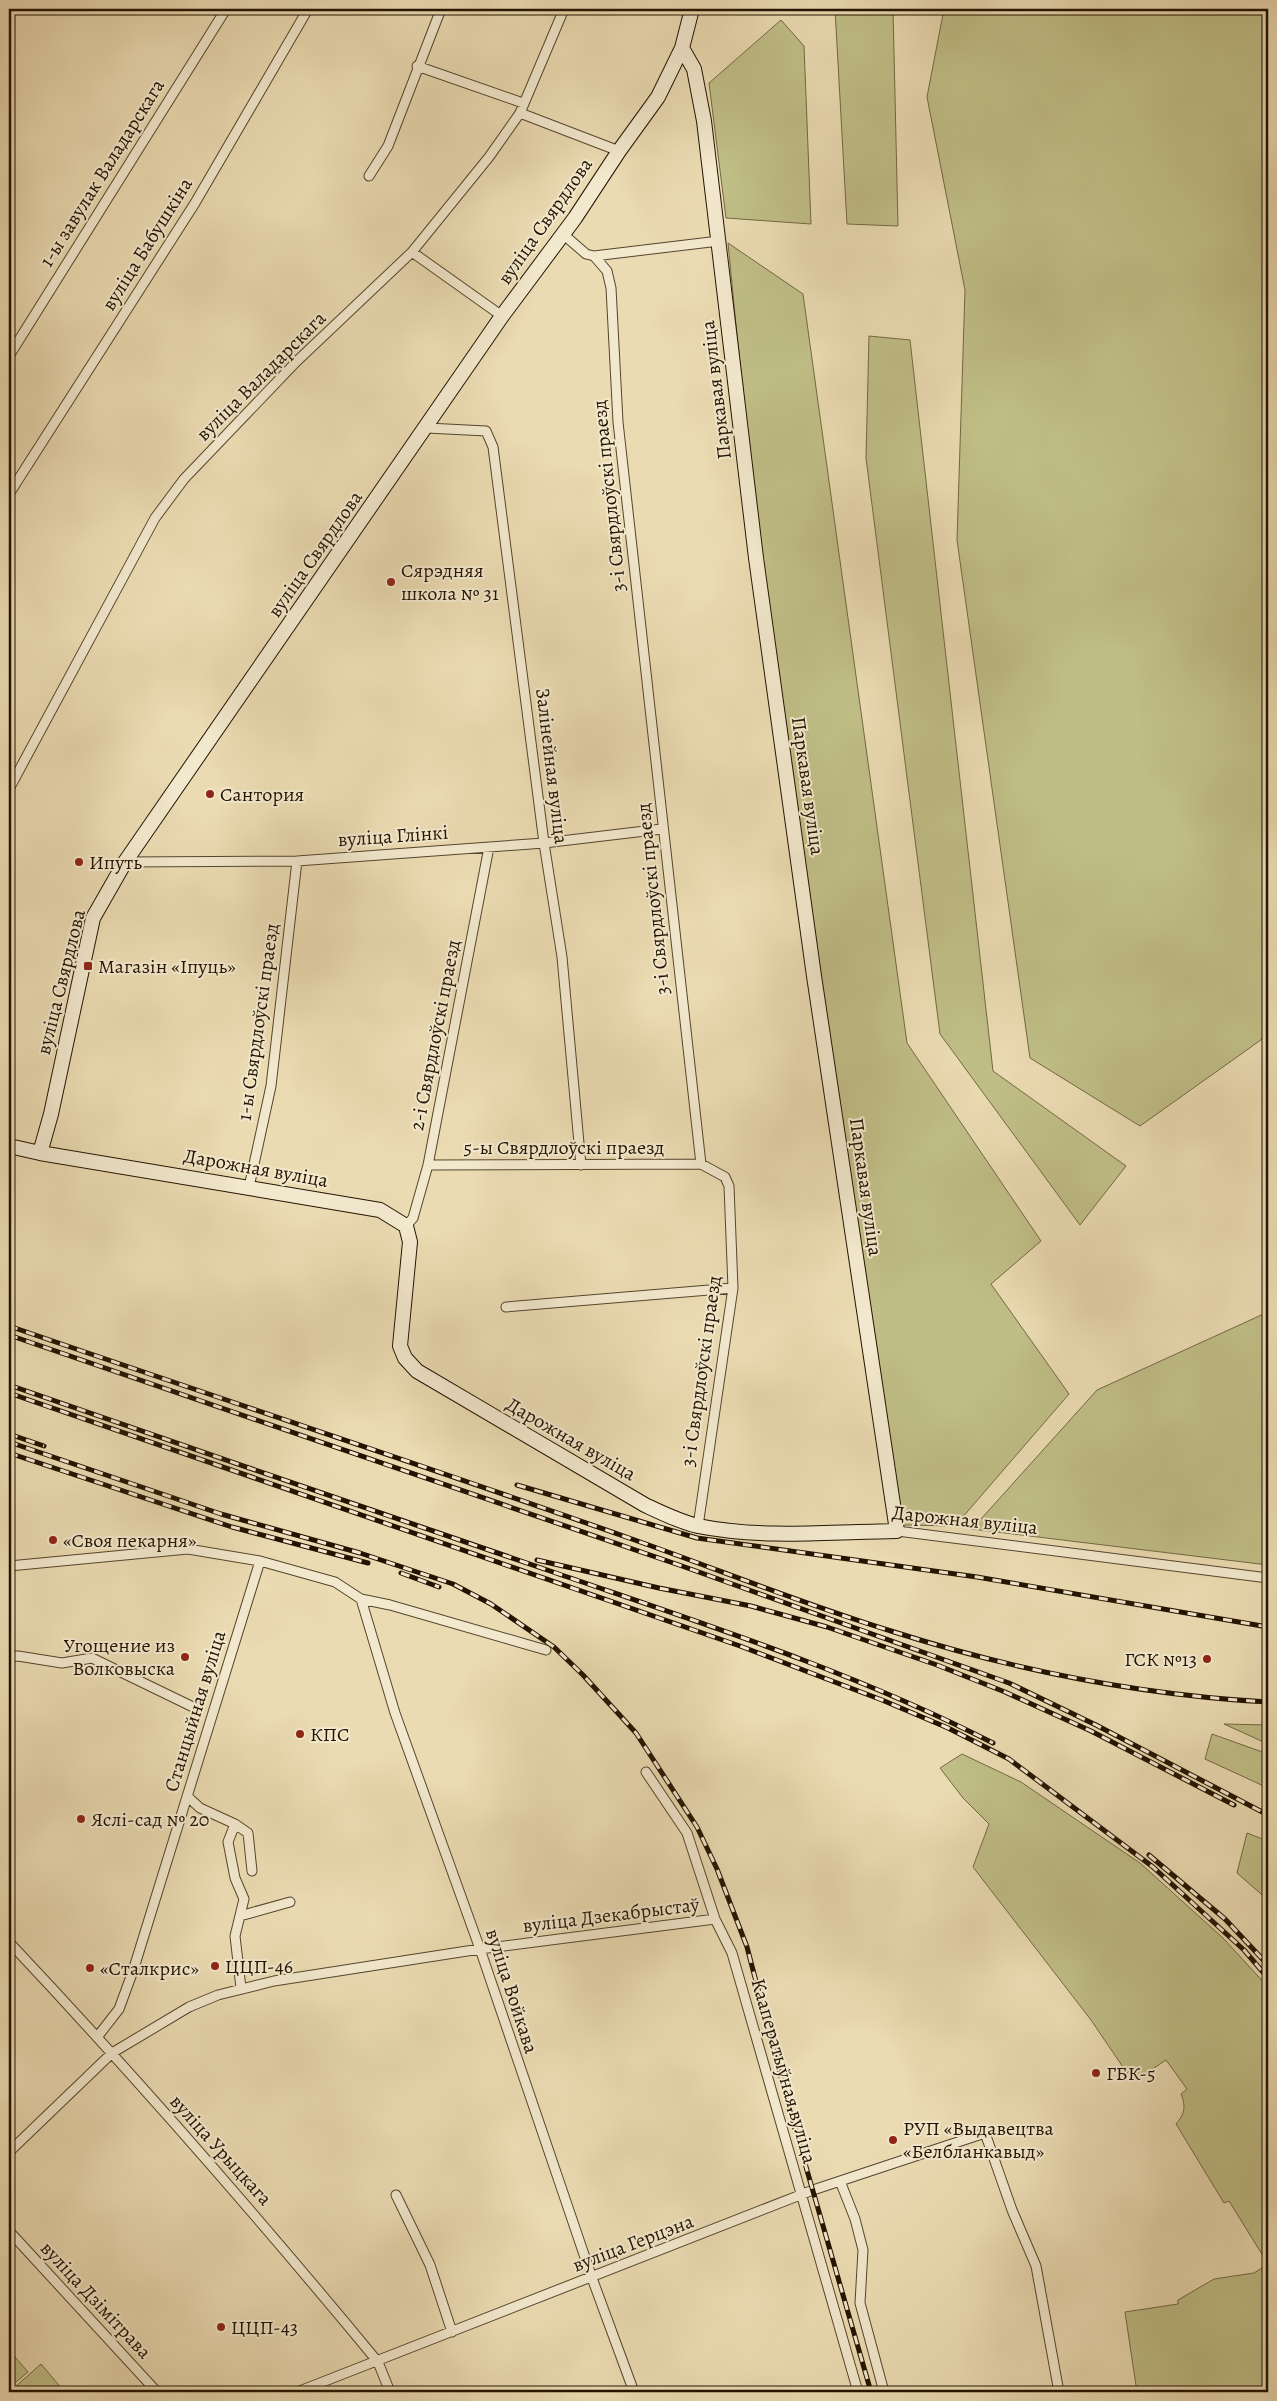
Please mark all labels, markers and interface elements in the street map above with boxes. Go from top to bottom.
street label: 1-ы завулак Валадарскага [33,73,171,272]
street label: вуліца Свярдлова [491,152,599,290]
street label: вуліца Бабушкіна [95,172,199,316]
street label: вуліца Валадарскага [190,304,333,447]
street label: Паркавая вуліца [694,318,738,461]
street label: 3-і Свярдлоўскі праезд [585,399,633,593]
street label: вуліца Свярдлова [261,485,369,623]
place label: Сярэдняя школа № 31 [401,557,499,607]
marker: Сярэдняя школа № 31 [385,576,397,588]
street label: Залінейная вуліца [529,687,575,846]
street label: Паркавая вуліца [785,715,831,858]
place label: Сантория [220,781,304,808]
marker: Сантория [204,788,216,800]
street label: 3-і Свярдлоўскі праезд [629,802,677,996]
street label: вуліца Глінкі [337,819,449,853]
place label: Ипуть [89,849,142,876]
marker: Ипуть [73,856,85,868]
street label: вуліца Свярдлова [30,906,92,1057]
street label: 1-ы Свярдлоўскі праезд [231,921,285,1122]
street label: 2-і Свярдлоўскі праезд [403,937,467,1133]
place label: Магазін «Іпуць» [98,953,236,980]
marker: Магазін «Іпуць» [82,960,94,972]
street label: Паркавая вуліца [843,1116,889,1259]
street label: 5-ы Свярдлоўскі праезд [464,1134,665,1161]
street label: Дарожная вуліца [182,1142,331,1194]
street label: 3-і Свярдлоўскі праезд [674,1273,728,1468]
street label: Дарожная вуліца [501,1391,642,1488]
street label: Дарожная вуліца [891,1499,1040,1541]
place label: «Своя пекарня» [63,1527,197,1554]
marker: «Своя пекарня» [47,1534,59,1546]
street label: Станцыйная вуліца [158,1626,233,1795]
place label: Угощение из Волковыска [63,1632,176,1682]
place label: ГСК №13 [1124,1646,1197,1673]
marker: Угощение из Волковыска [179,1651,191,1663]
marker: ГСК №13 [1201,1653,1213,1665]
place label: КПС [310,1721,349,1748]
marker: КПС [294,1728,306,1740]
place label: Яслі-сад № 20 [91,1806,209,1833]
marker: Яслі-сад № 20 [75,1813,87,1825]
street label: вуліца Дзекабрыстаў [521,1891,702,1939]
street label: вуліца Войкава [479,1925,545,2058]
place label: ЦЦП-46 [225,1953,293,1980]
place label: «Сталкрис» [100,1955,199,1982]
marker: ЦЦП-46 [209,1960,221,1972]
marker: «Сталкрис» [84,1962,96,1974]
street label: Кааператыўная вуліца [745,1975,824,2167]
place label: ГБК-5 [1106,2060,1156,2087]
marker: ГБК-5 [1090,2067,1102,2079]
street label: вуліца Урыцкага [164,2089,279,2212]
place label: РУП «Выдавецтва «Белбланкавыд» [903,2115,1055,2165]
marker: РУП «Выдавецтва «Белбланкавыд» [887,2134,899,2146]
street label: вуліца Герцэна [569,2207,698,2278]
street label: вуліца Дзімітрава [34,2235,158,2365]
place label: ЦЦП-43 [231,2314,298,2341]
marker: ЦЦП-43 [215,2321,227,2333]

